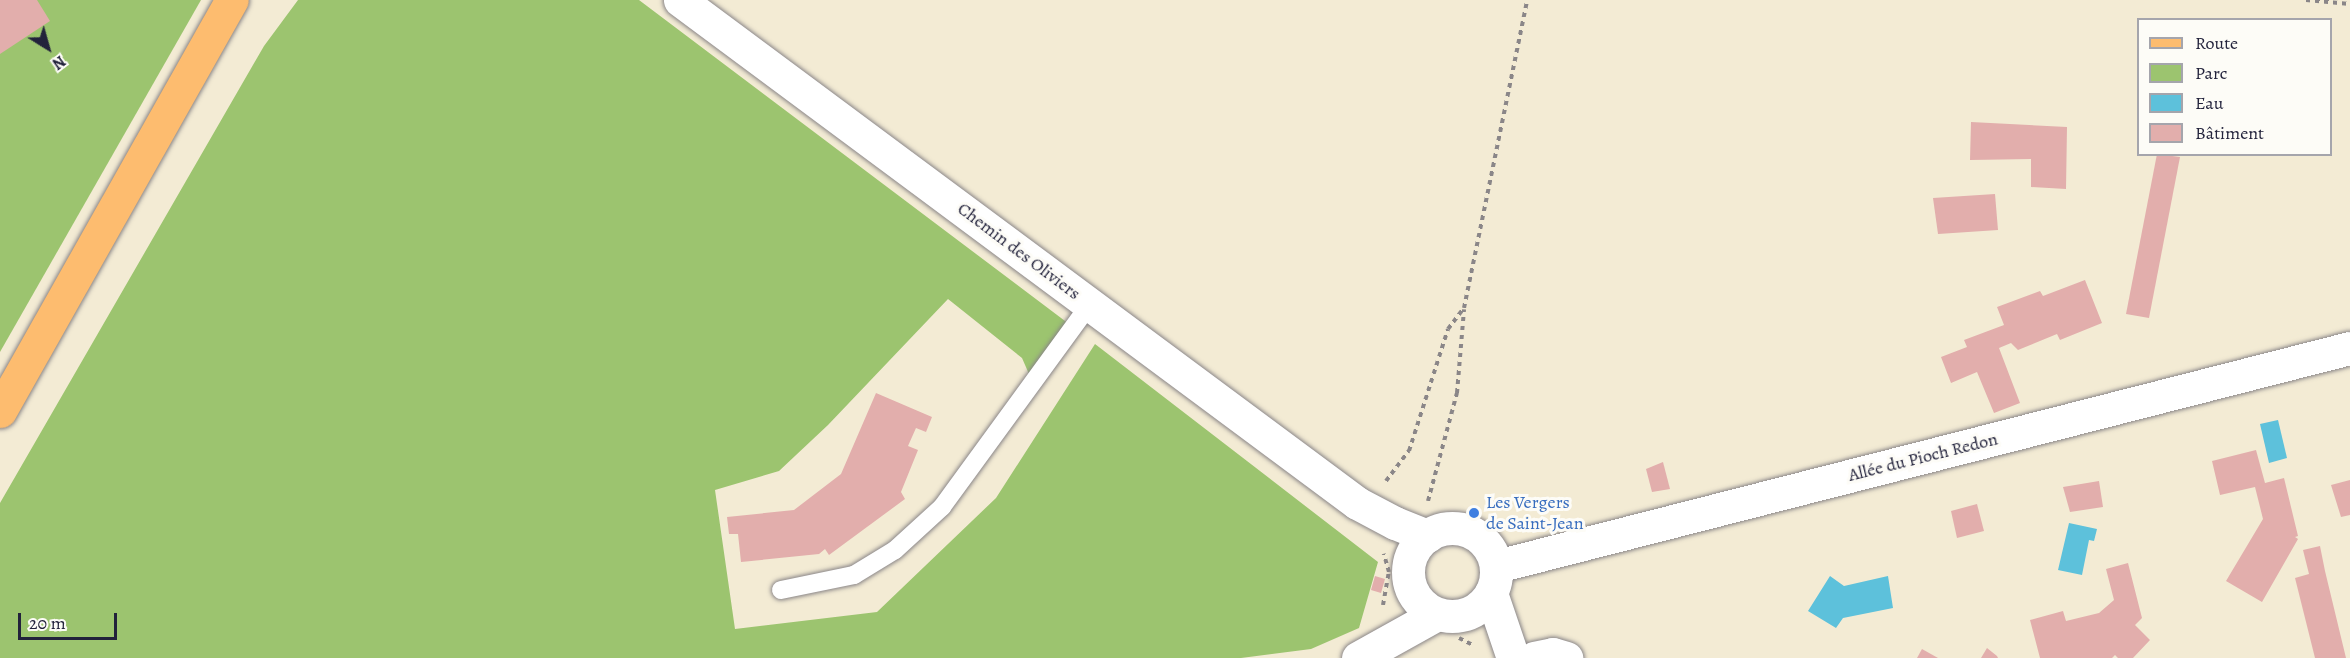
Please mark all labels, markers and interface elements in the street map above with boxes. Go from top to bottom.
north arrow [18,18,78,78]
legend [2137,18,2332,156]
text: Route [2195,31,2238,55]
text: N [48,50,70,75]
text: Parc [2195,61,2227,85]
text: Eau [2195,91,2223,115]
text: Bâtiment [2195,121,2264,145]
street label: Chemin des Oliviers [953,198,1085,304]
street label: Allée du Pioch Redon [1846,428,2000,486]
place label: Les Vergers de Saint-Jean [1486,492,1584,534]
marker: Les Vergers de Saint-Jean [1467,506,1481,520]
scale bar [21,601,120,639]
text: 20 m [29,611,66,635]

